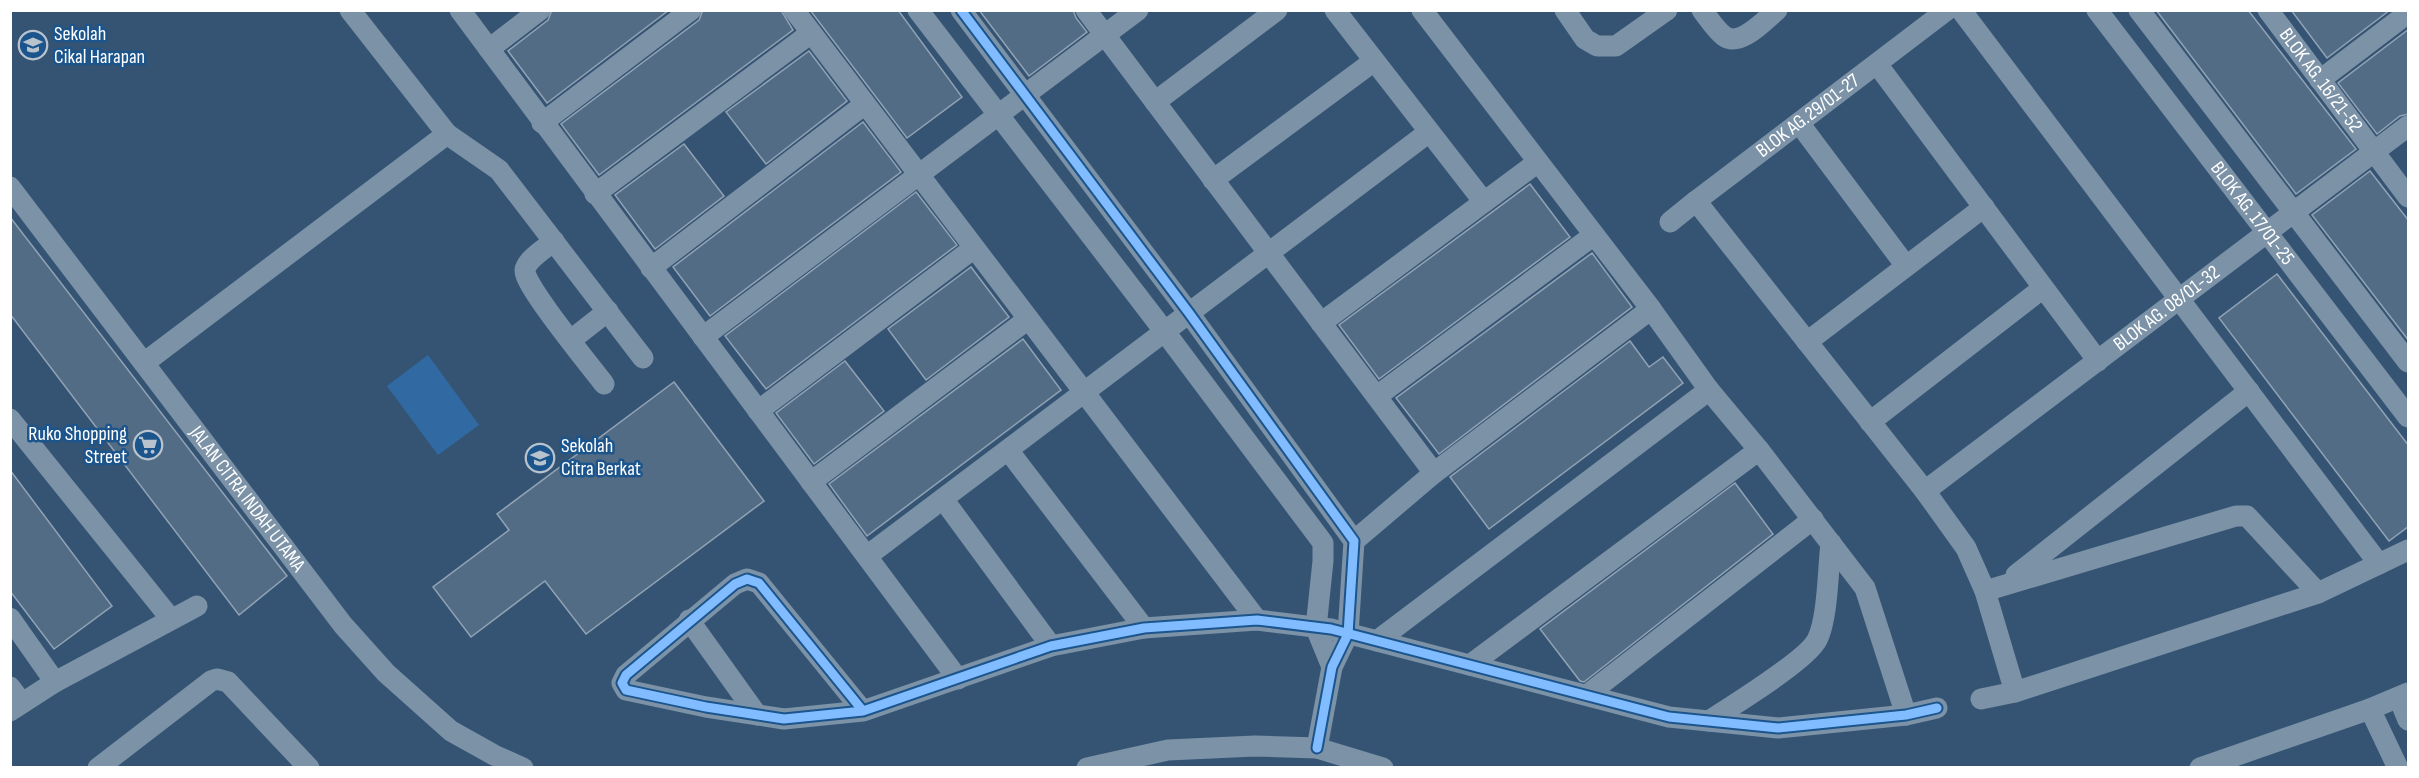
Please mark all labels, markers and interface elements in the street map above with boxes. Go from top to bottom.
place label: Sekolah Cikal Harapan [54,22,145,69]
street label: BLOK AG. 16/21-52 [2274,24,2368,137]
school or university icon: Sekolah Cikal Harapan [17,29,49,61]
street label: BLOK AG.29/01-27 [1751,69,1864,163]
street label: BLOK AG. 17/01-25 [2205,157,2300,270]
street label: BLOK AG. 08/01-32 [2109,260,2225,356]
street label: JALAN CITRA INDAH UTAMA [184,421,311,577]
place label: Ruko Shopping Street [28,422,127,469]
supermarket icon: Ruko Shopping Street [132,429,164,461]
place label: Sekolah Citra Berkat [561,434,641,481]
school or university icon: Sekolah Citra Berkat [524,442,556,474]

